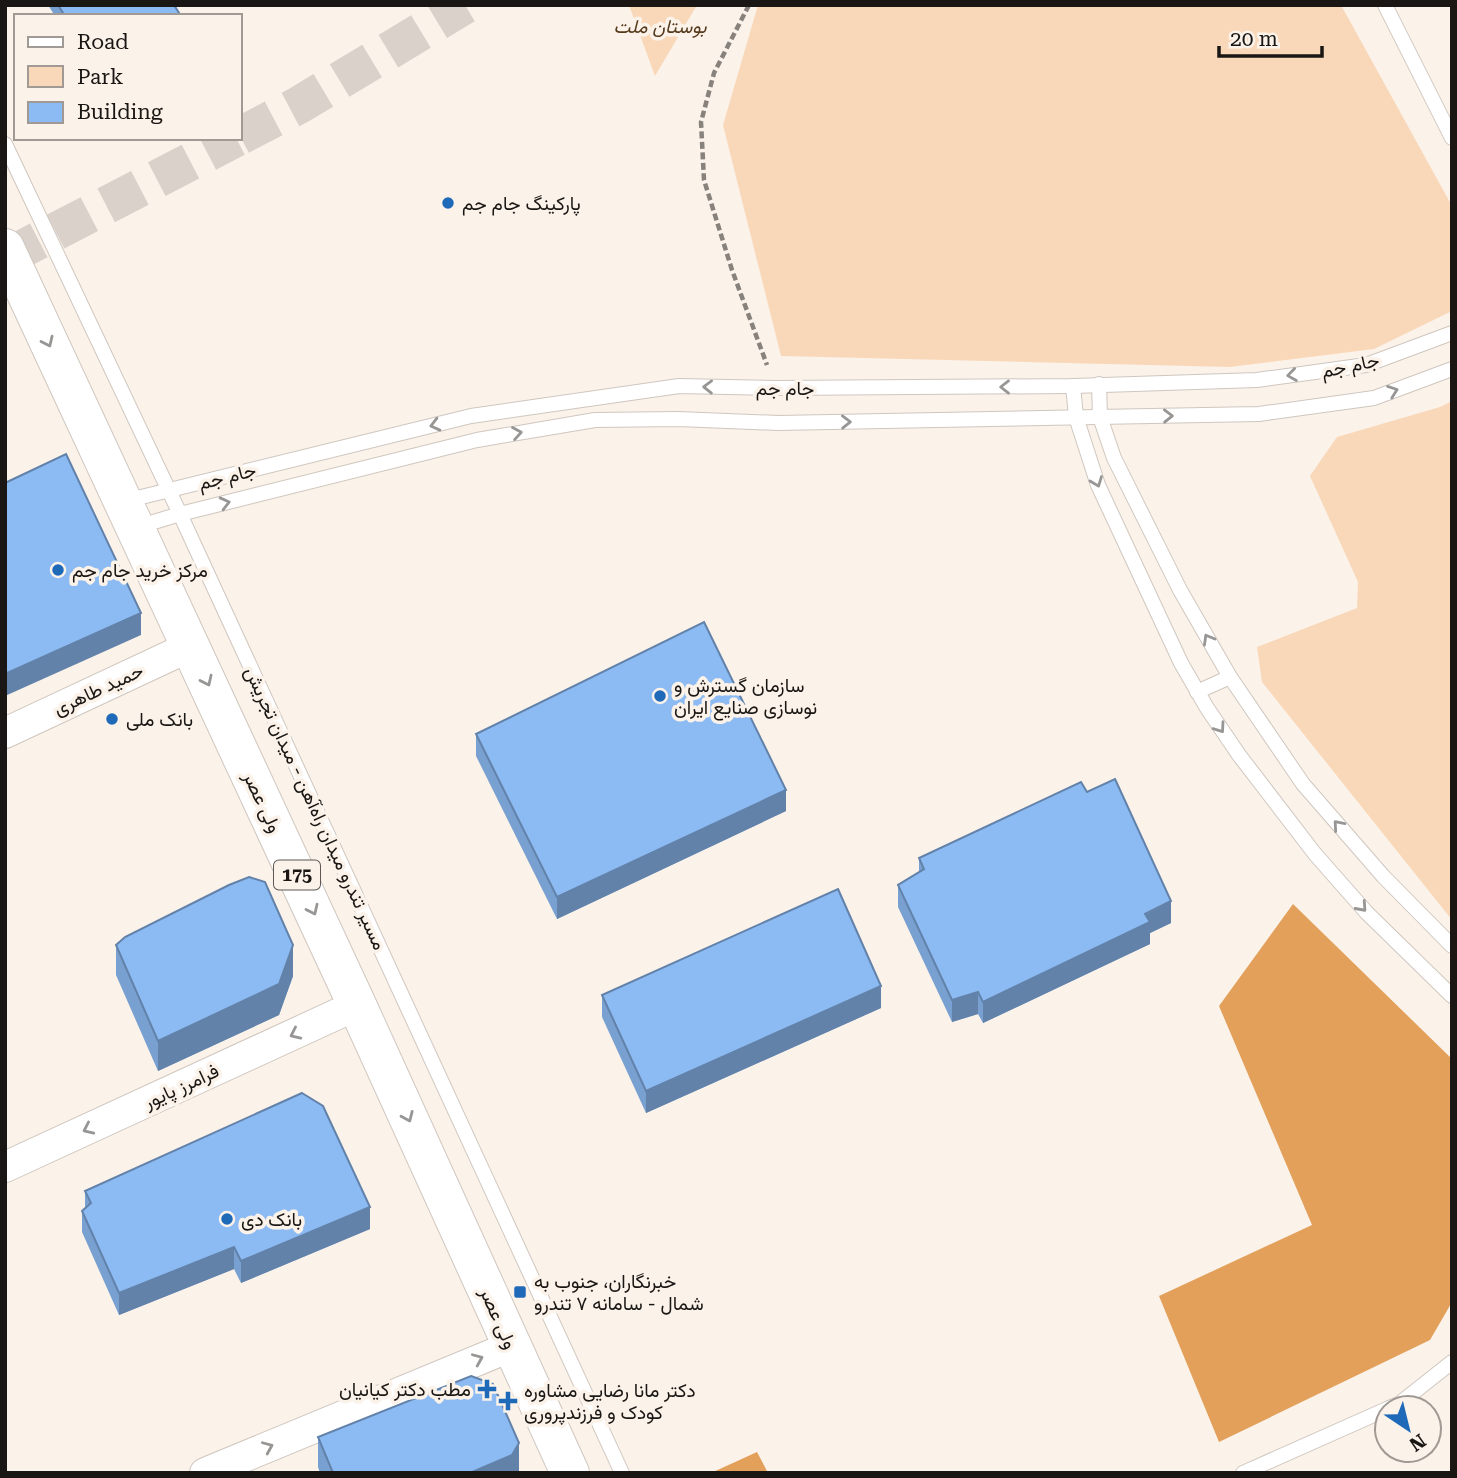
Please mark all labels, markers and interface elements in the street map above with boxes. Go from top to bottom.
legend [14,14,242,140]
scale bar [1219,14,1322,58]
park label: بوستان ملت [614,15,708,38]
text: 20 m [1230,27,1278,51]
text: Road [77,30,129,54]
text: Park [77,65,123,89]
text: Building [77,100,163,124]
place label: پارکینگ جام جم [462,192,581,217]
marker: پارکینگ جام جم [440,195,456,211]
one-way arrow [40,335,54,347]
street label: جام جم [1319,348,1381,384]
one-way arrow [1286,368,1298,383]
street label: جام جم [756,377,814,401]
one-way arrow [702,379,713,395]
one-way arrow [999,379,1010,395]
one-way arrow [1387,385,1399,399]
one-way arrow [1163,408,1174,423]
one-way arrow [841,414,852,429]
one-way arrow [429,417,441,431]
one-way arrow [512,426,523,441]
street label: جام جم [196,458,259,496]
one-way arrow [1088,475,1102,487]
one-way arrow [219,497,231,511]
place label: مرکز خرید جام جم [72,559,208,583]
marker: مرکز خرید جام جم [50,562,66,578]
one-way arrow [1203,633,1216,646]
street label: حمید طاهری [50,659,147,720]
street label: مسیر تندرو میدان راه‌آهن - میدان تجریش [240,663,391,953]
one-way arrow [199,674,213,686]
place label: سازمان گسترش و نوسازی صنایع ایران [674,674,817,721]
marker: سازمان گسترش و نوسازی صنایع ایران [652,688,668,704]
place label: بانک ملی [126,708,193,731]
marker: بانک ملی [104,711,120,727]
one-way arrow [1212,721,1225,734]
street label: ولی عصر [238,767,287,836]
one-way arrow [1334,820,1346,833]
road number: 175 [274,860,320,890]
one-way arrow [1354,898,1366,911]
one-way arrow [305,903,319,915]
one-way arrow [290,1026,302,1040]
street label: فرامرز پایور [139,1059,223,1116]
one-way arrow [400,1109,414,1122]
one-way arrow [83,1121,95,1135]
place label: بانک دی [241,1208,302,1231]
marker: بانک دی [219,1211,235,1227]
place label: خبرنگاران، جنوب به شمال - سامانه ۷ تندرو [534,1270,704,1315]
street label: ولی عصر [474,1283,522,1352]
marker: خبرنگاران، جنوب به شمال - سامانه ۷ تندرو [512,1284,528,1300]
one-way arrow [472,1354,484,1368]
place label: مطب دکتر کیانیان [339,1378,471,1401]
marker: مطب دکتر کیانیان [477,1379,497,1399]
place label: دکتر مانا رضایی مشاوره کودک و فرزندپروری [524,1379,696,1426]
marker: دکتر مانا رضایی مشاوره کودک و فرزندپروری [498,1391,518,1411]
north arrow [1373,1394,1443,1464]
text: N [1405,1429,1430,1456]
one-way arrow [262,1441,274,1455]

